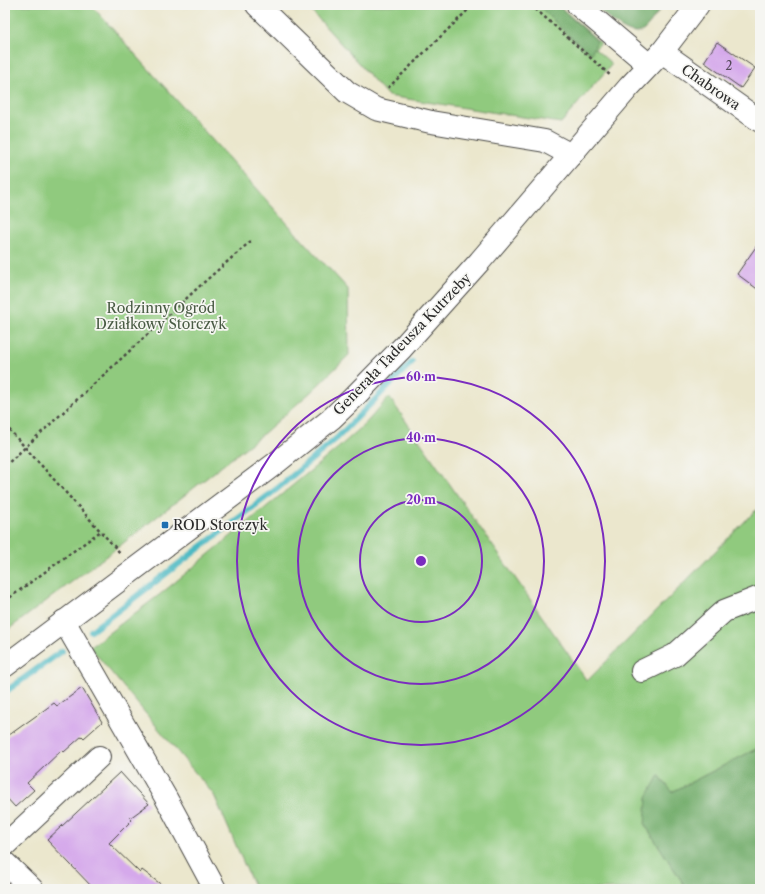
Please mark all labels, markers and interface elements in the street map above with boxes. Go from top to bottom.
house number: 2 [726,58,733,73]
street label: Chabrowa [678,60,744,114]
street label: Generała Tadeusza Kutrzeby [329,269,475,419]
park label: Rodzinny Ogród Działkowy Storczyk [96,299,227,333]
text: 60 m [406,369,436,384]
text: 40 m [406,430,436,445]
text: 20 m [406,492,436,507]
place label: ROD Storczyk [173,516,269,534]
marker: ROD Storczyk [160,520,170,530]
centre of rings [414,554,428,568]

